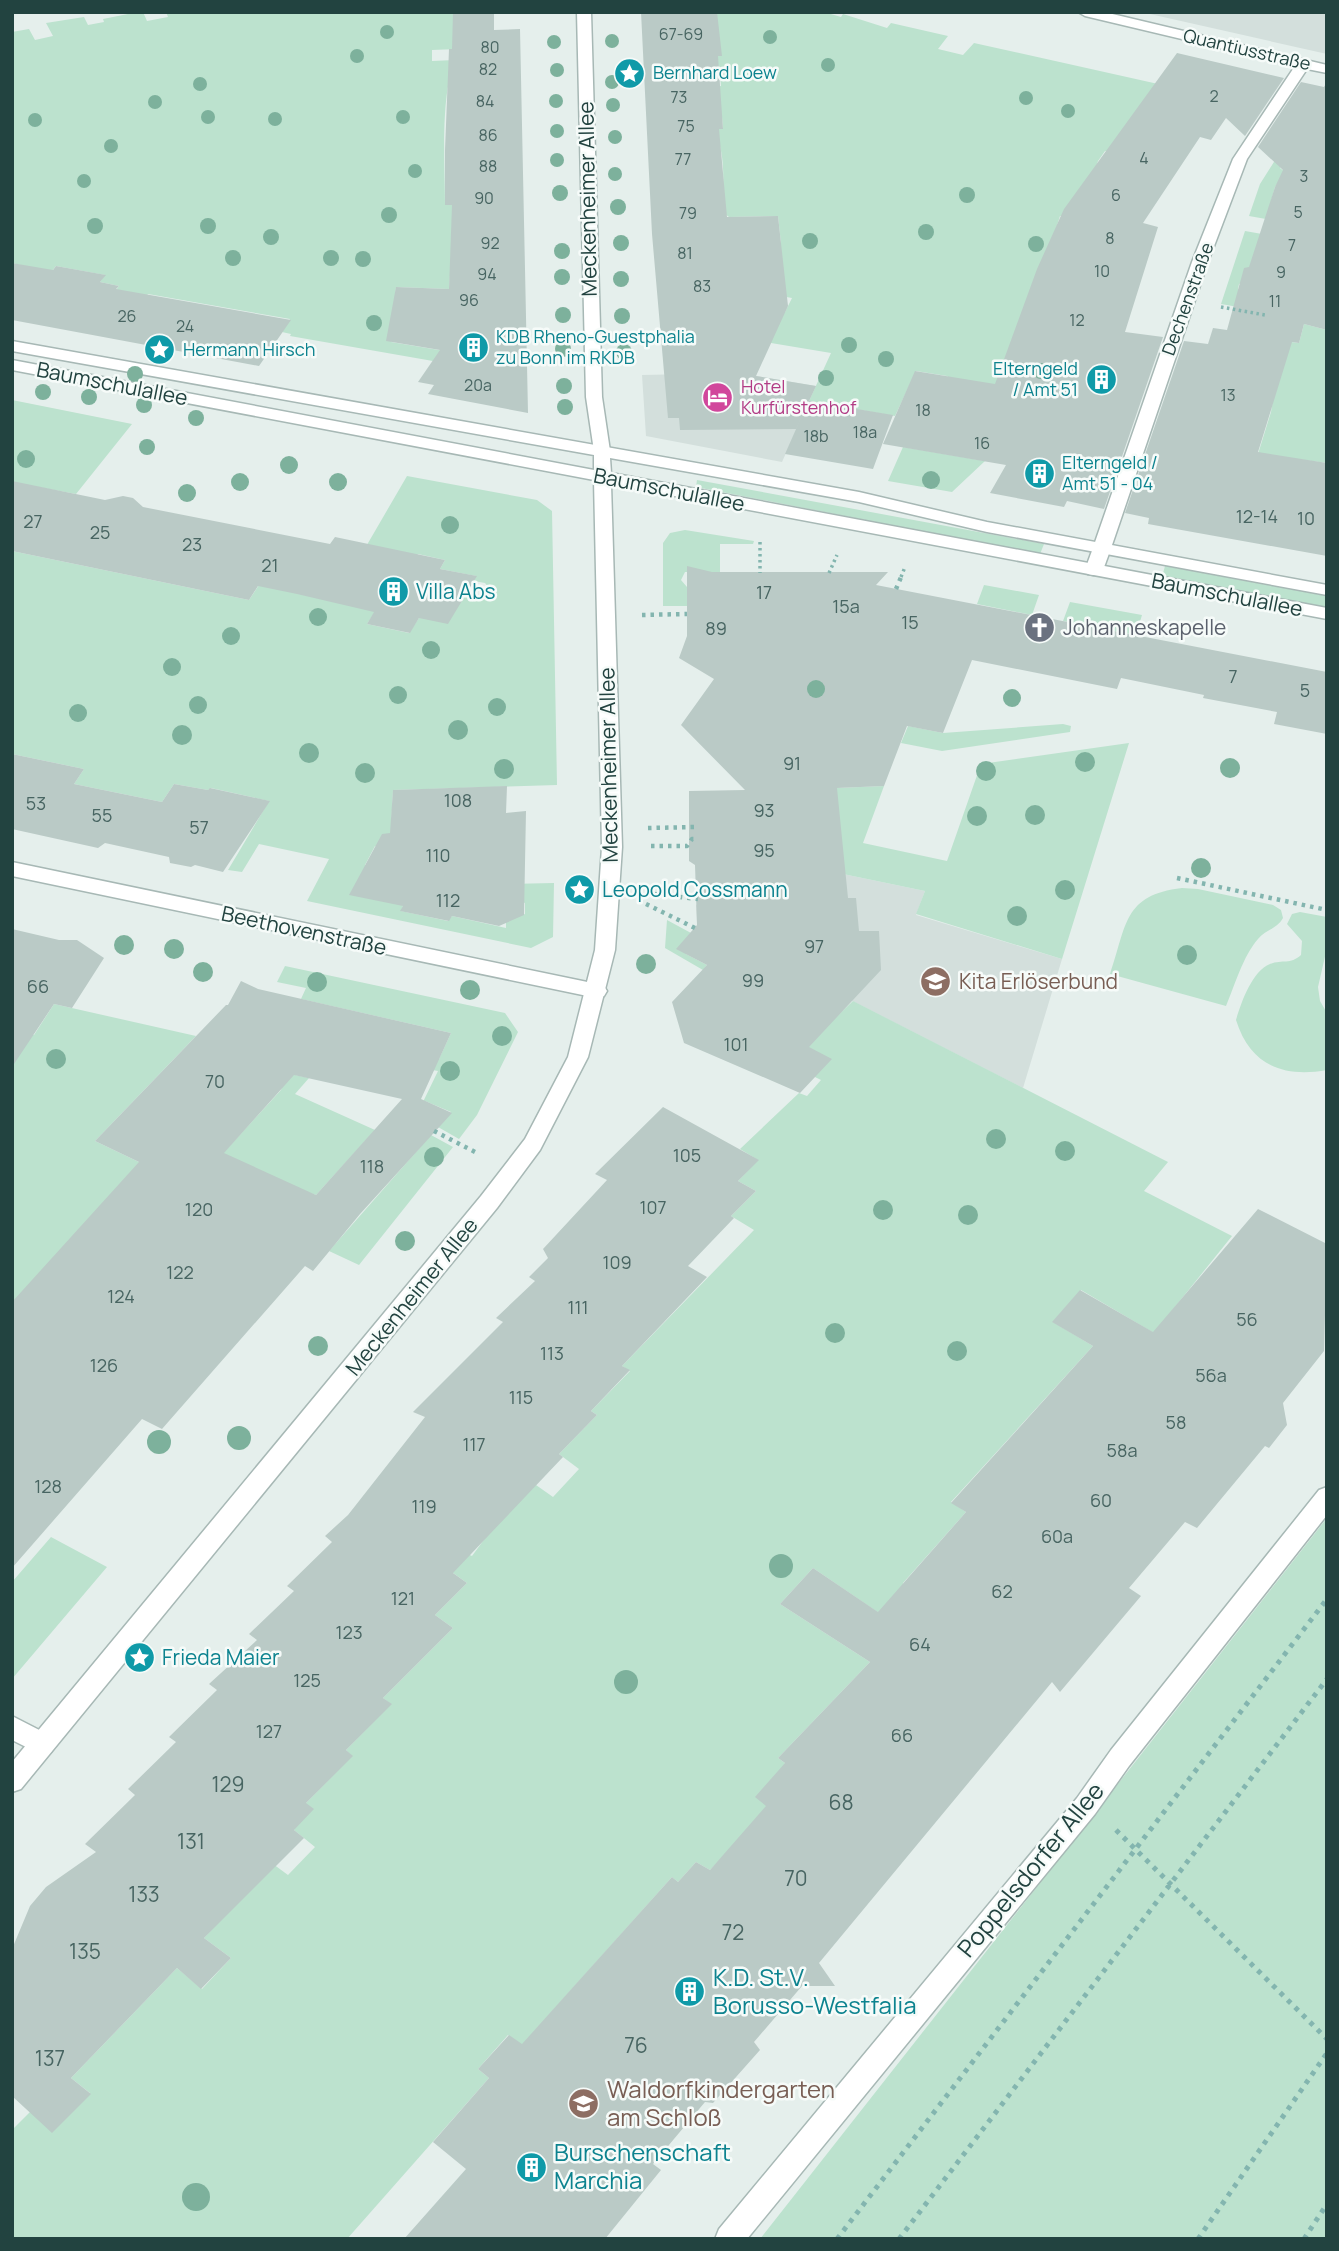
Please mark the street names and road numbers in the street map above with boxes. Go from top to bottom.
street label: Quantiusstraße [1181,23,1313,75]
street label: Meckenheimer Allee [571,101,603,297]
street label: Dechenstraße [1156,239,1219,358]
street label: Baumschulallee [34,355,190,411]
street label: Baumschulallee [591,461,747,517]
street label: Baumschulallee [1149,566,1305,622]
street label: Meckenheimer Allee [592,667,624,863]
street label: Beethovenstraße [219,899,389,961]
street label: Meckenheimer Allee [339,1212,484,1381]
street label: Poppelsdorfer Allee [949,1775,1111,1963]

